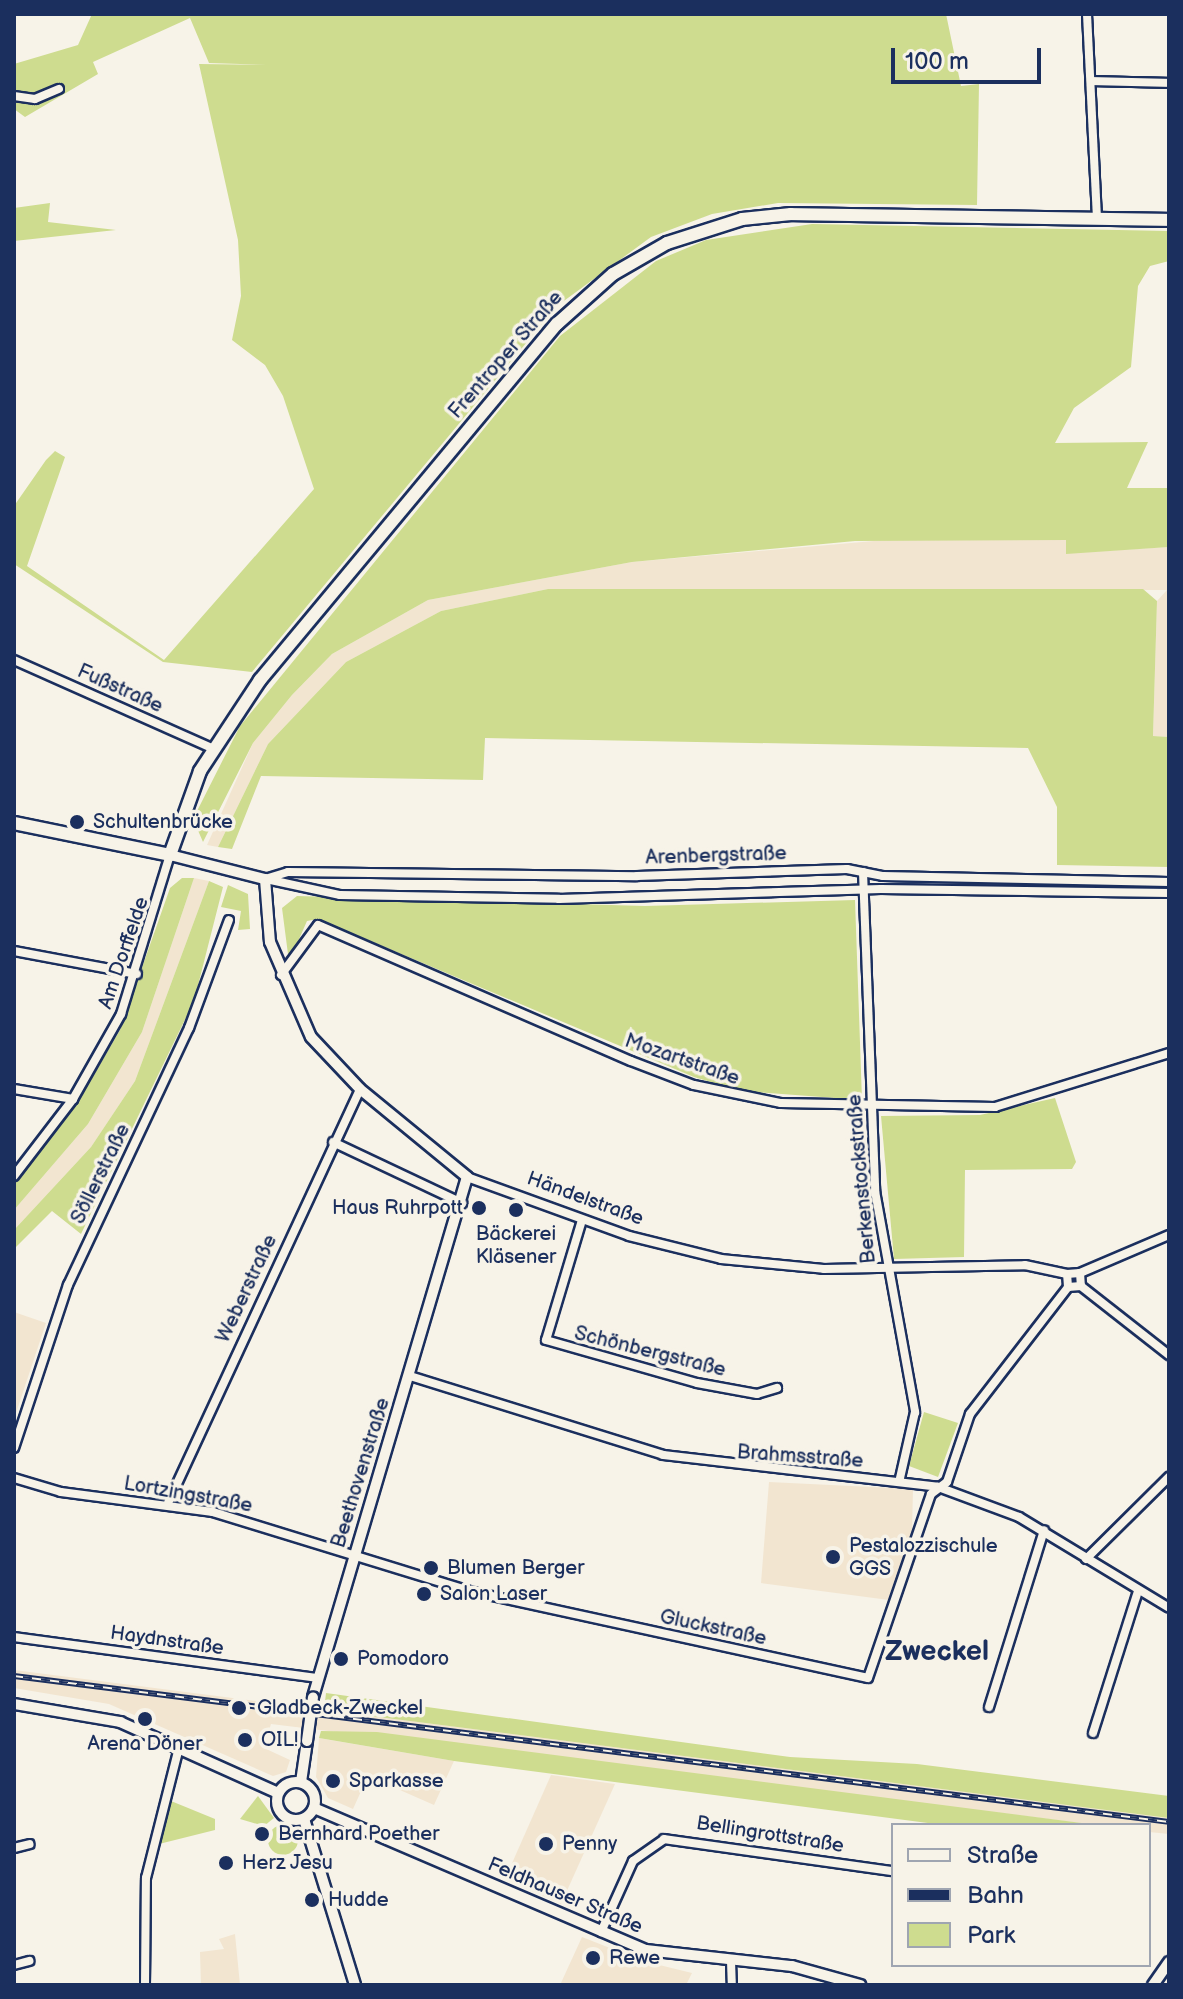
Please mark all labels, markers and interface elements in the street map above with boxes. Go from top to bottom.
scale bar [895,32,1045,82]
text: 100 m [905,47,969,76]
street label: Frentroper Straße [444,286,568,424]
street label: Fußstraße [73,659,167,719]
place label: Schultenbrücke [93,810,233,834]
marker: Schultenbrücke [68,813,86,831]
street label: Arenbergstraße [645,842,787,870]
street label: Am Dorffelde [94,894,154,1012]
street label: Mozartstraße [622,1029,742,1091]
street label: Berkenstockstraße [843,1093,881,1265]
street label: Söllerstraße [66,1120,136,1228]
street label: Händelstraße [523,1167,647,1231]
place label: Haus Ruhrpott [332,1196,463,1220]
marker: Haus Ruhrpott [470,1199,488,1217]
marker: Bäckerei Kläsener [507,1201,525,1219]
place label: Bäckerei Kläsener [476,1222,556,1269]
street label: Weberstraße [212,1231,282,1347]
street label: Schönbergstraße [572,1322,728,1382]
street label: Beethovenstraße [327,1395,395,1551]
street label: Brahmsstraße [736,1441,864,1473]
street label: Lortzingstraße [122,1472,254,1518]
place label: Pestalozzischule GGS [849,1534,998,1581]
marker: Pestalozzischule GGS [824,1548,842,1566]
place label: Blumen Berger [447,1556,584,1580]
marker: Blumen Berger [422,1559,440,1577]
place label: Salon Laser [440,1582,547,1606]
marker: Salon Laser [415,1585,433,1603]
street label: Gluckstraße [658,1605,768,1651]
street label: Haydnstraße [109,1621,225,1661]
district label: Zweckel [885,1635,989,1669]
place label: Pomodoro [357,1647,449,1671]
marker: Pomodoro [332,1650,350,1668]
place label: Gladbeck-Zweckel [257,1696,423,1720]
marker: Gladbeck-Zweckel [228,1697,250,1719]
marker: Arena Döner [136,1710,154,1728]
place label: OIL! [261,1728,298,1752]
marker: OIL! [236,1731,254,1749]
place label: Arena Döner [88,1732,202,1756]
place label: Sparkasse [349,1769,444,1793]
marker: Sparkasse [324,1772,342,1790]
street label: Bellingrottstraße [694,1811,846,1859]
place label: Bernhard Poether [278,1822,439,1846]
legend [891,1823,1151,1967]
marker: Bernhard Poether [253,1825,271,1843]
place label: Penny [562,1832,617,1856]
marker: Penny [537,1835,555,1853]
text: Straße [967,1841,1038,1870]
place label: Herz Jesu [242,1851,334,1875]
street label: Feldhauser Straße [484,1852,646,1940]
marker: Herz Jesu [217,1854,235,1872]
text: Bahn [967,1881,1024,1910]
place label: Hudde [328,1888,389,1912]
marker: Hudde [303,1891,321,1909]
text: Park [967,1921,1015,1950]
place label: Rewe [609,1946,660,1970]
marker: Rewe [584,1949,602,1967]

